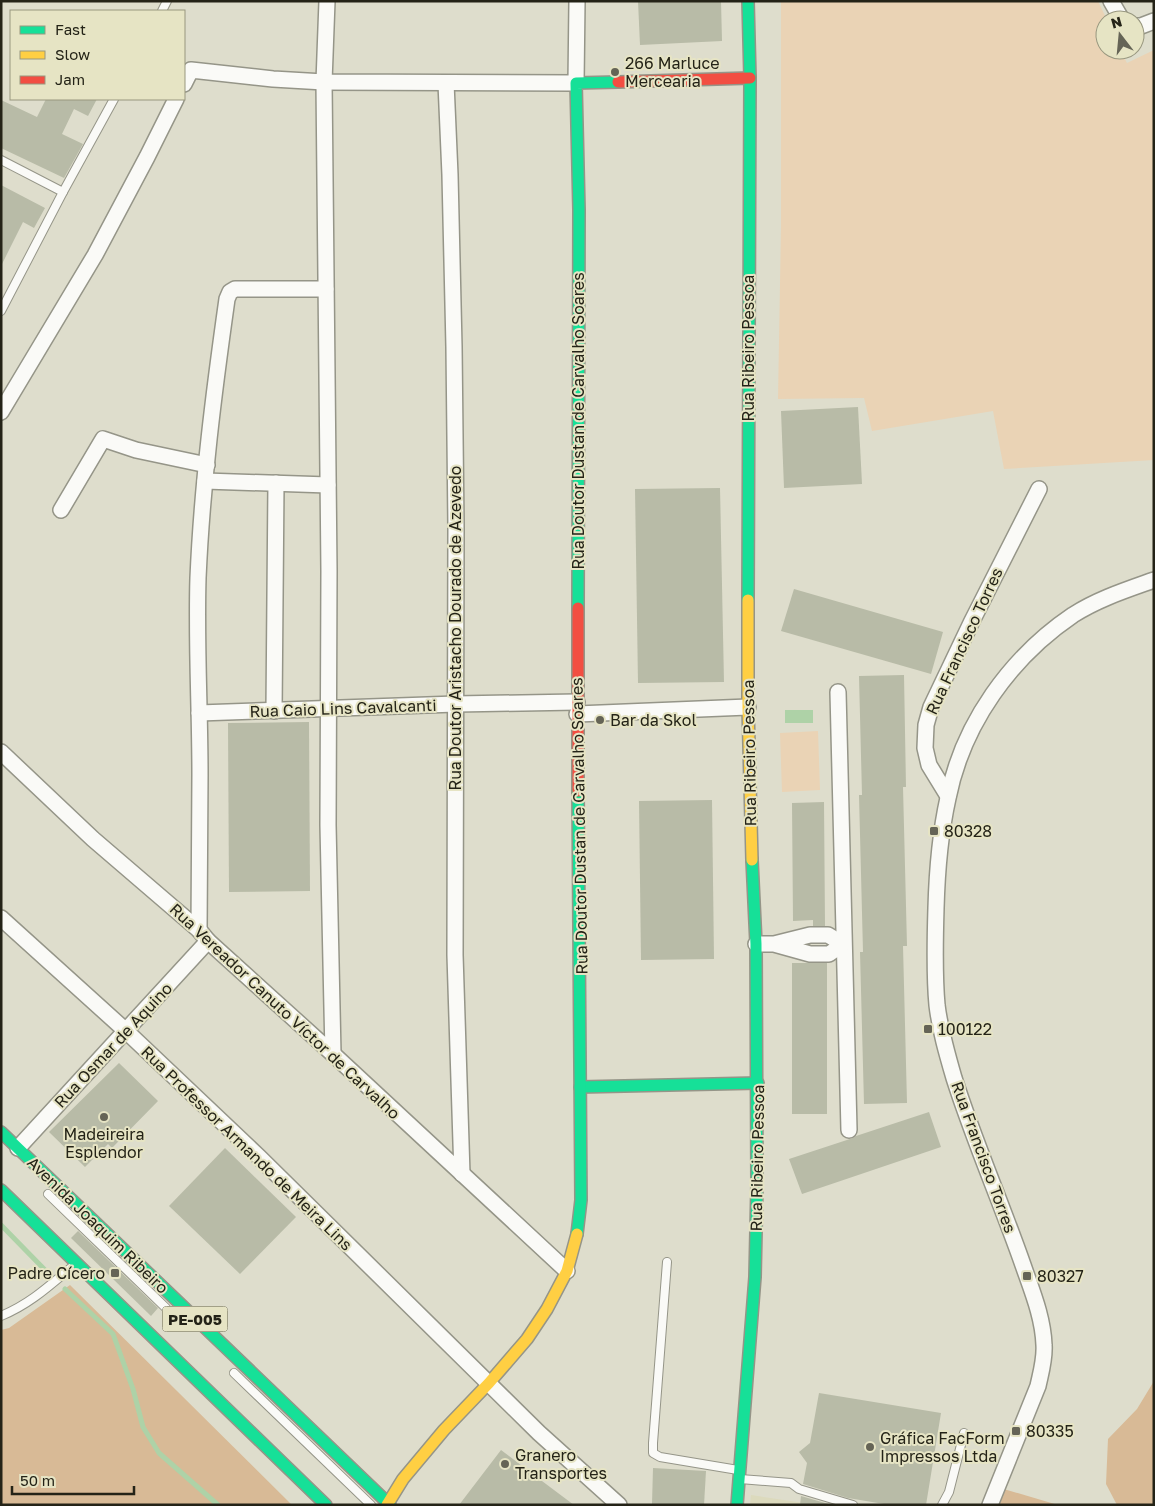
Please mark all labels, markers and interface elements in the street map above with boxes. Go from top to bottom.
legend [10,10,185,100]
north arrow [1095,10,1145,60]
text: N [1109,12,1124,32]
text: Fast [55,20,86,38]
text: Slow [55,45,90,63]
place label: 266 Marluce Mercearia [625,53,719,91]
marker: 266 Marluce Mercearia [609,66,621,78]
text: Jam [55,70,85,88]
street label: Rua Doutor Dustan de Carvalho Soares [568,272,588,570]
street label: Rua Ribeiro Pessoa [738,275,758,421]
street label: Rua Doutor Aristacho Dourado de Azevedo [445,466,465,790]
street label: Rua Francisco Torres [921,564,1007,718]
street label: Rua Doutor Dustan de Carvalho Soares [566,677,592,975]
street label: Rua Ribeiro Pessoa [738,679,760,827]
street label: Rua Caio Lins Cavalcanti [249,695,437,721]
place label: Bar da Skol [610,710,697,730]
marker: Bar da Skol [594,714,606,726]
place label: 80328 [944,821,992,841]
marker: 80328 [928,825,940,837]
street label: Rua Vereador Canuto Víctor de Carvalho [166,899,404,1123]
street label: Rua Osmar de Aquino [50,978,176,1112]
place label: 100122 [938,1019,992,1039]
marker: 100122 [922,1023,934,1035]
street label: Rua Professor Armando de Meira Lins [137,1042,357,1254]
street label: Rua Francisco Torres [947,1079,1021,1235]
street label: Rua Ribeiro Pessoa [746,1084,768,1232]
marker: Madeireira Esplendor [98,1111,110,1123]
place label: Madeireira Esplendor [64,1124,144,1162]
street label: Avenida Joaquim Ribeiro [23,1152,173,1298]
place label: Padre Cícero [8,1263,105,1283]
place label: 80327 [1037,1266,1084,1286]
marker: Padre Cícero [109,1267,121,1279]
marker: 80327 [1021,1270,1033,1282]
road number: PE-005 [162,1306,228,1332]
place label: 80335 [1026,1421,1074,1441]
marker: 80335 [1010,1425,1022,1437]
place label: Gráfica FacForm Impressos Ltda [880,1428,1005,1466]
marker: Gráfica FacForm Impressos Ltda [864,1441,876,1453]
place label: Granero Transportes [515,1445,607,1483]
marker: Granero Transportes [499,1458,511,1470]
scale bar [12,1464,135,1496]
text: 50 m [20,1471,55,1489]

